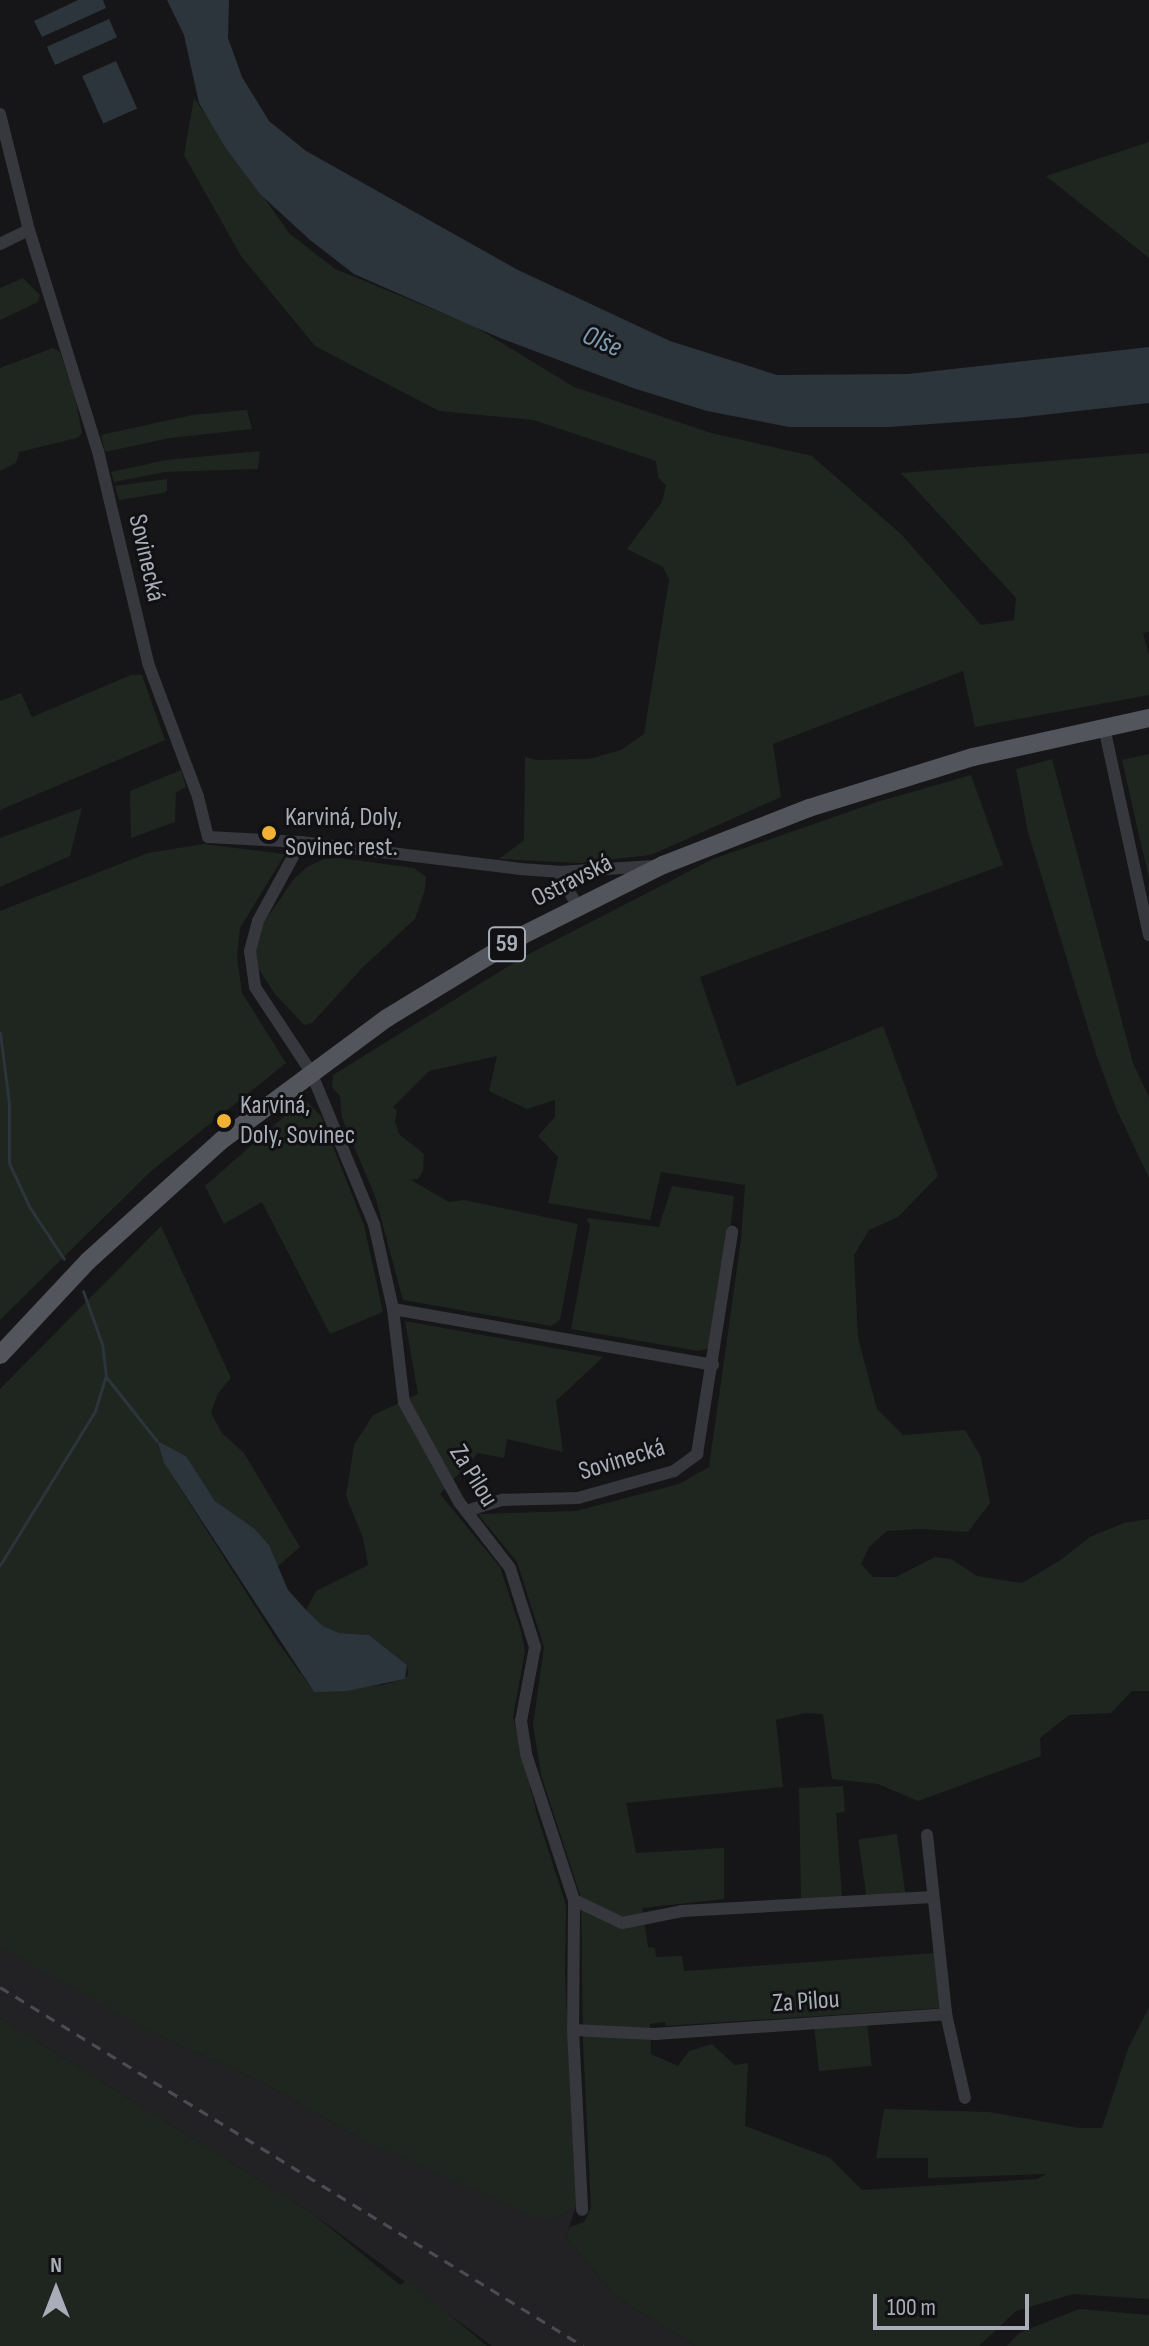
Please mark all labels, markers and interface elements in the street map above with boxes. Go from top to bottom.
water label: Olše [577,319,627,365]
street label: Sovinecká [121,511,171,605]
place label: Karviná, Doly, Sovinec rest. [285,802,402,864]
marker: Karviná, Doly, Sovinec rest. [260,824,278,842]
street label: Ostravská [526,848,618,914]
road number: 59 [487,924,527,964]
place label: Karviná, Doly, Sovinec [240,1090,355,1152]
marker: Karviná, Doly, Sovinec [215,1112,233,1130]
street label: Sovinecká [575,1432,669,1488]
street label: Za Pilou [442,1439,504,1513]
street label: Za Pilou [772,1984,840,2020]
north arrow [16,2250,96,2330]
text: N [50,2252,62,2279]
scale bar [877,2278,1033,2328]
text: 100 m [887,2293,936,2322]

